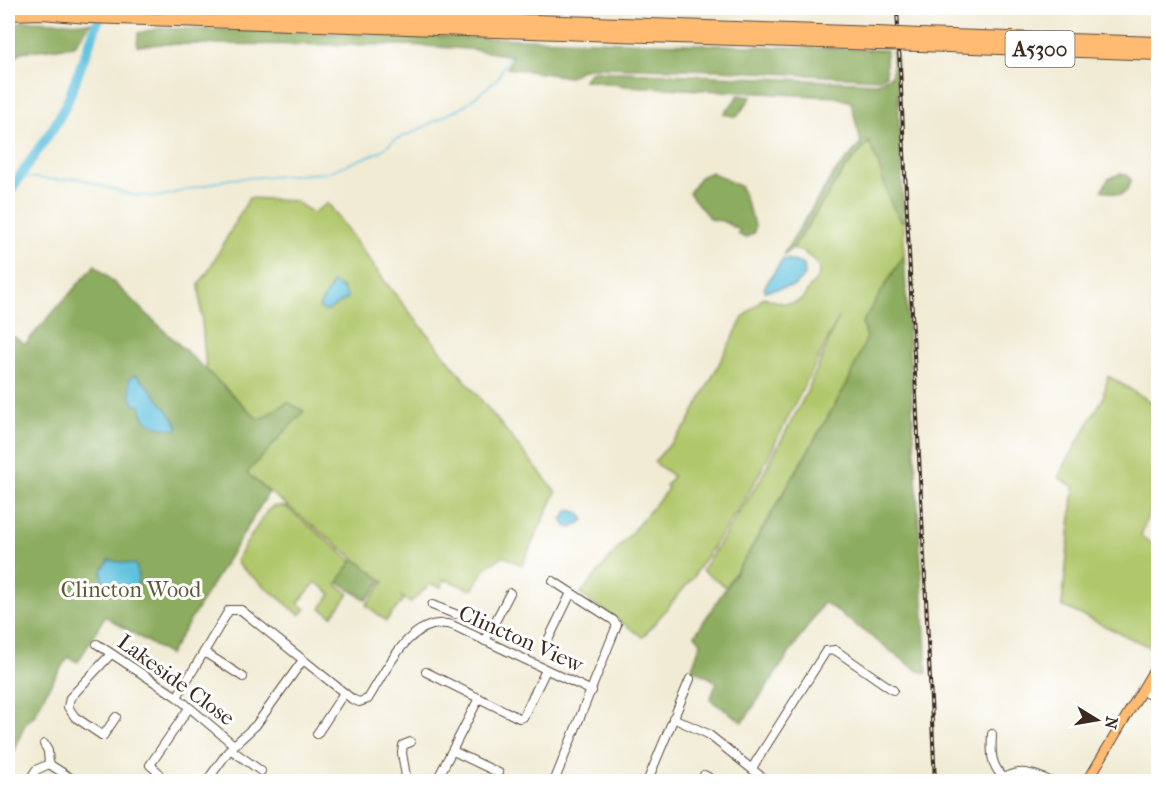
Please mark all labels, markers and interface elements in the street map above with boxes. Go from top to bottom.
road number: A5300 [1006,31,1074,67]
park label: Clincton Wood [61,577,202,603]
street label: Clincton View [455,600,588,678]
street label: Lakeside Close [112,629,240,731]
north arrow [1067,690,1127,750]
text: N [1101,715,1122,731]

